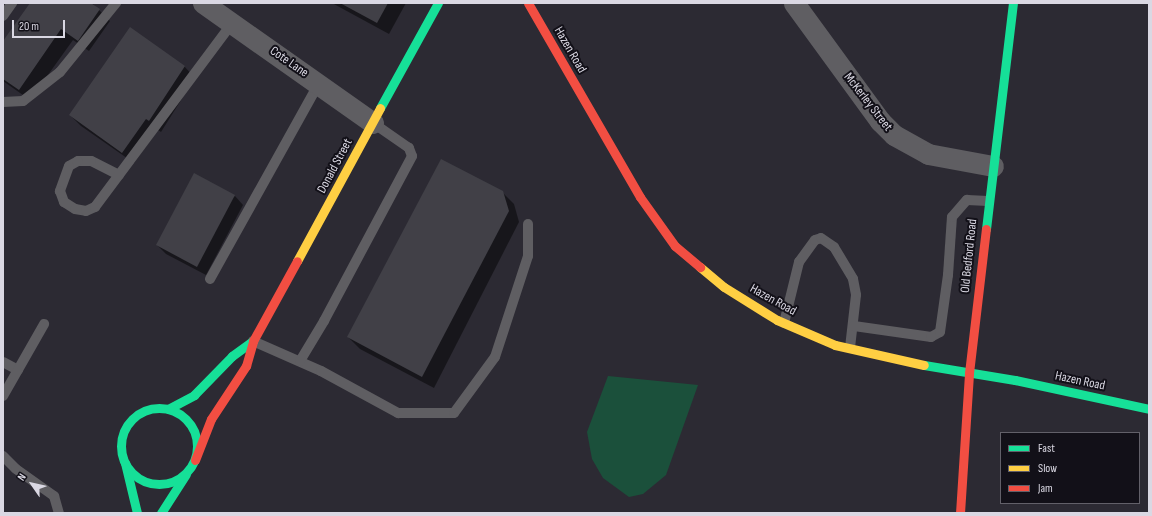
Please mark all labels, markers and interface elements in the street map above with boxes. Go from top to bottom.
scale bar [14,12,67,38]
text: 20 m [19,19,39,34]
street label: Hazen Road [551,24,589,76]
street label: Cote Lane [267,43,311,81]
street label: McKerley Street [840,70,896,134]
street label: Donald Street [314,136,356,196]
street label: Old Bedford Road [957,218,981,294]
street label: Hazen Road [747,281,799,319]
street label: Hazen Road [1054,368,1106,394]
legend [1000,432,1140,504]
text: Fast [1038,441,1055,456]
text: Slow [1038,461,1057,476]
north arrow [12,464,52,504]
text: N [15,471,29,483]
text: Jam [1038,481,1053,496]

